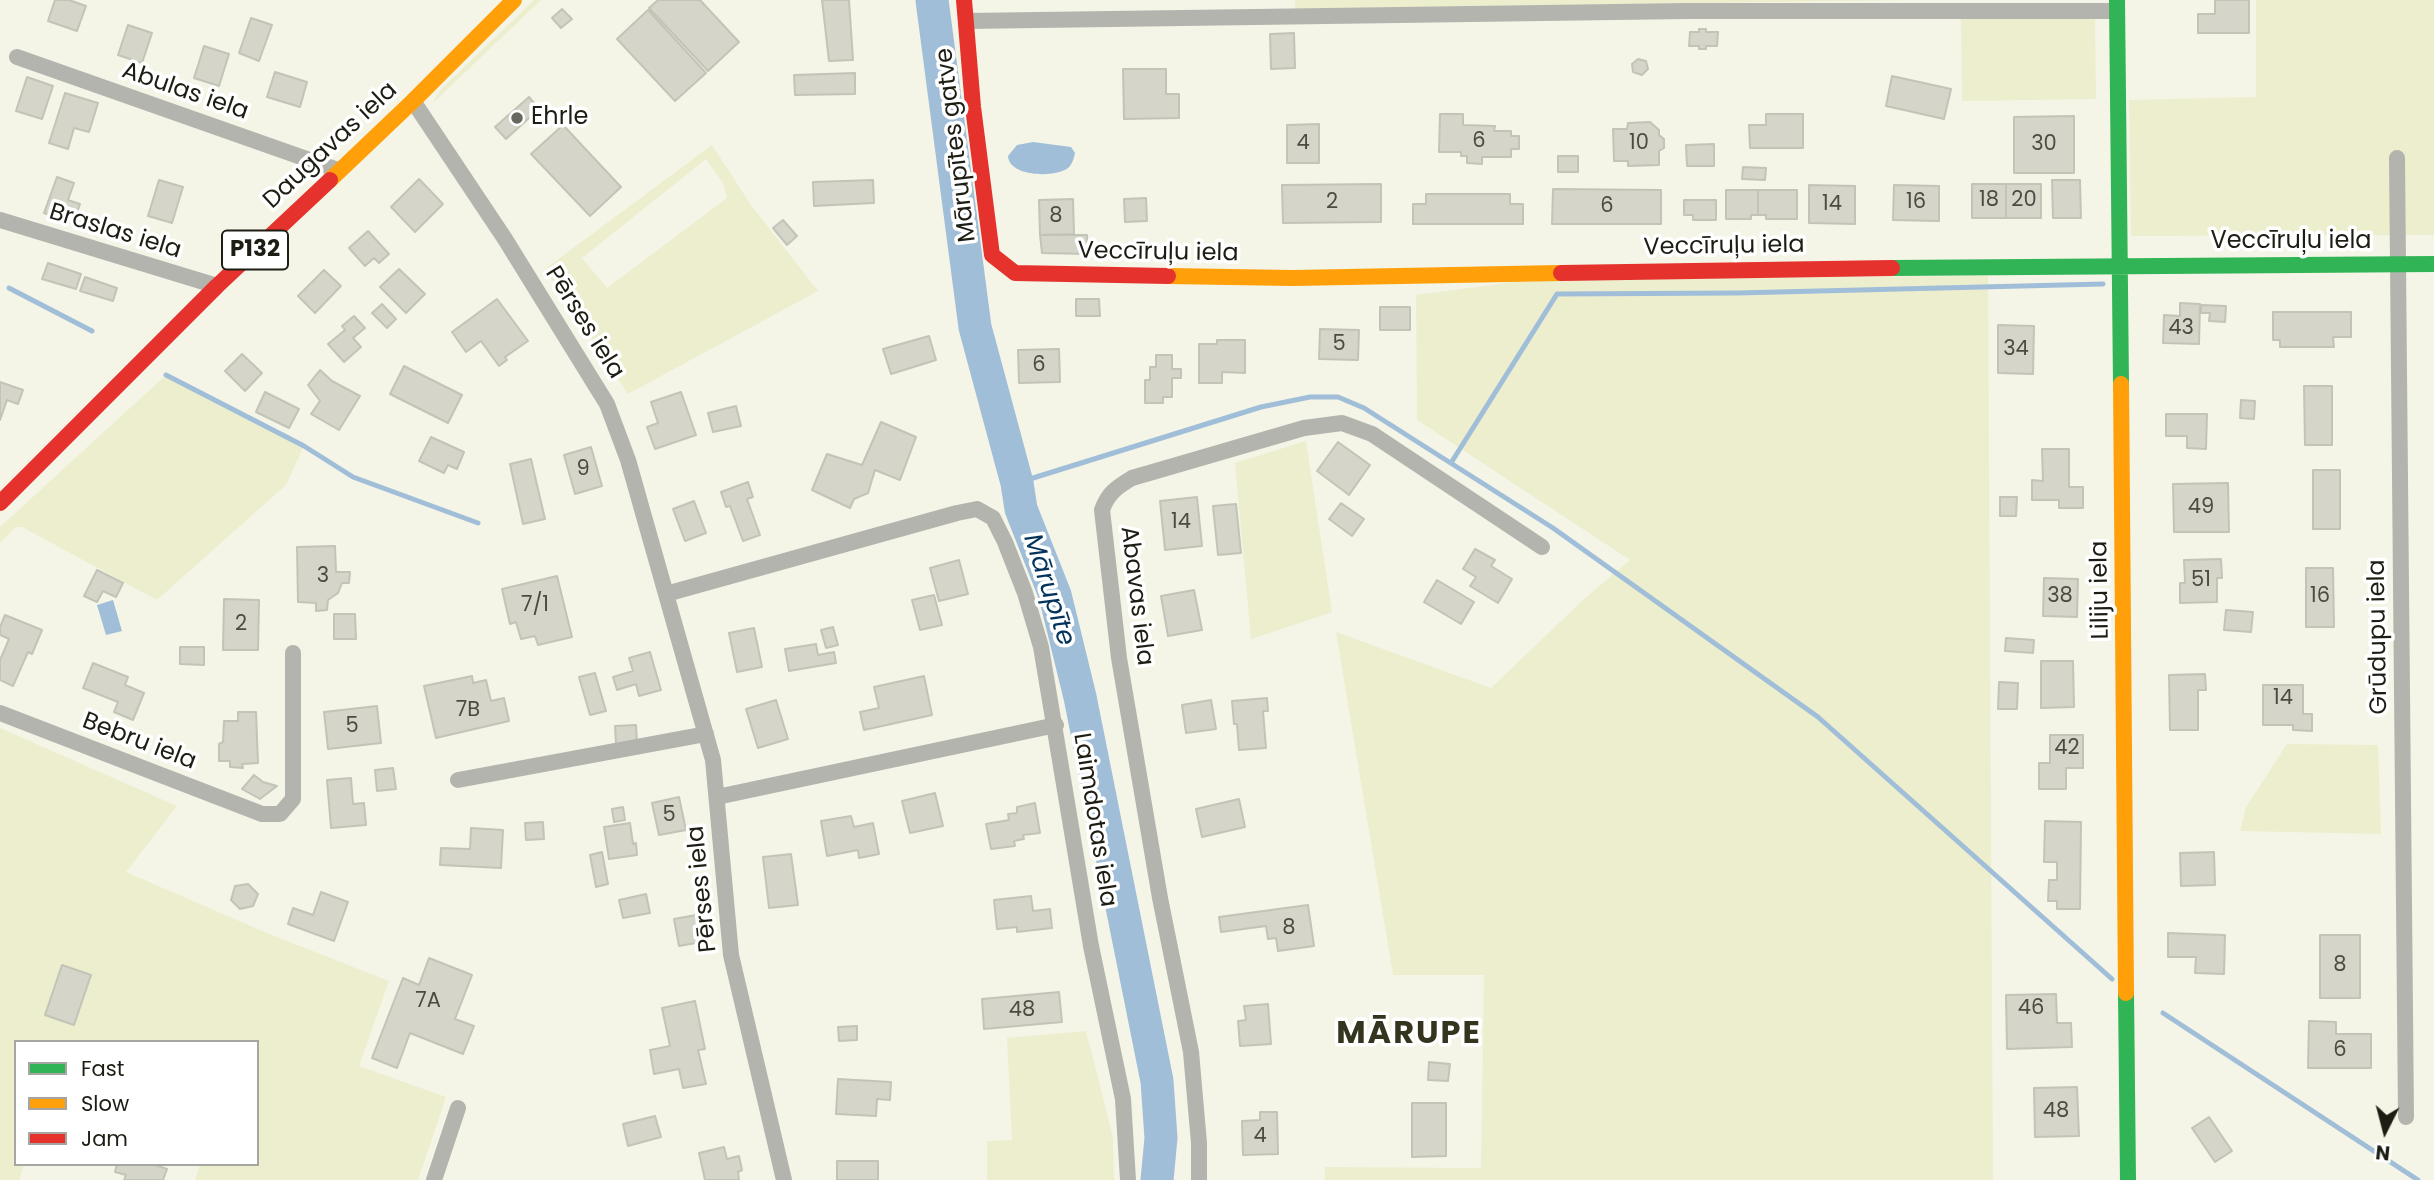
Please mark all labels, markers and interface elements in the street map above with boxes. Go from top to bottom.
street label: Mārupītes gatve [931,46,983,244]
street label: Abulas iela [118,57,252,127]
street label: Daugavas iela [258,77,404,215]
place label: Ehrle [531,104,588,132]
marker: Ehrle [509,110,525,126]
house number: 6 [1472,129,1486,155]
house number: 4 [1296,131,1310,157]
house number: 10 [1629,131,1649,157]
house number: 30 [2031,132,2057,158]
house number: 18 [1979,188,1999,214]
house number: 20 [2011,188,2037,214]
house number: 2 [1326,190,1338,216]
house number: 16 [1906,190,1926,216]
house number: 14 [1822,192,1842,218]
house number: 6 [1600,194,1614,220]
street label: Braslas iela [46,198,184,266]
house number: 8 [1049,204,1063,230]
street label: Veccīruļu iela [2210,228,2372,256]
road number: P132 [222,230,288,270]
street label: Veccīruļu iela [1643,231,1805,263]
street label: Veccīruļu iela [1077,237,1239,269]
street label: Pērses iela [538,262,630,384]
house number: 43 [2168,316,2194,342]
house number: 5 [1332,332,1346,358]
house number: 34 [2003,337,2029,363]
house number: 6 [1032,353,1046,379]
house number: 9 [576,457,590,483]
house number: 49 [2188,495,2214,521]
house number: 14 [1171,510,1191,536]
street label: Abavas iela [1113,525,1159,667]
water label: Mārupīte [1015,530,1081,650]
street label: Liliju iela [2086,540,2116,640]
street label: Grūdupu iela [2363,559,2395,715]
house number: 3 [317,564,329,590]
house number: 51 [2191,568,2211,594]
house number: 38 [2047,584,2073,610]
house number: 16 [2310,584,2330,610]
house number: 7/1 [521,593,549,619]
house number: 2 [235,612,247,638]
house number: 14 [2273,686,2293,712]
house number: 7B [456,698,480,724]
street label: Bebru iela [78,707,200,777]
house number: 5 [345,714,359,740]
street label: Laimdotas iela [1066,731,1122,909]
house number: 42 [2054,736,2080,762]
house number: 5 [662,803,676,829]
street label: Pērses iela [682,824,724,954]
house number: 8 [1282,916,1296,942]
house number: 8 [2333,953,2347,979]
house number: 7A [415,989,441,1015]
house number: 46 [2018,996,2044,1022]
house number: 48 [1009,998,1035,1024]
district label: MĀRUPE [1337,1016,1481,1054]
house number: 6 [2333,1038,2347,1064]
legend [14,1040,259,1166]
text: Fast [81,1054,124,1083]
text: Slow [81,1089,129,1118]
north arrow [2350,1096,2420,1166]
house number: 48 [2043,1099,2069,1125]
text: Jam [81,1124,128,1153]
house number: 4 [1253,1124,1267,1150]
text: N [2374,1138,2391,1167]

